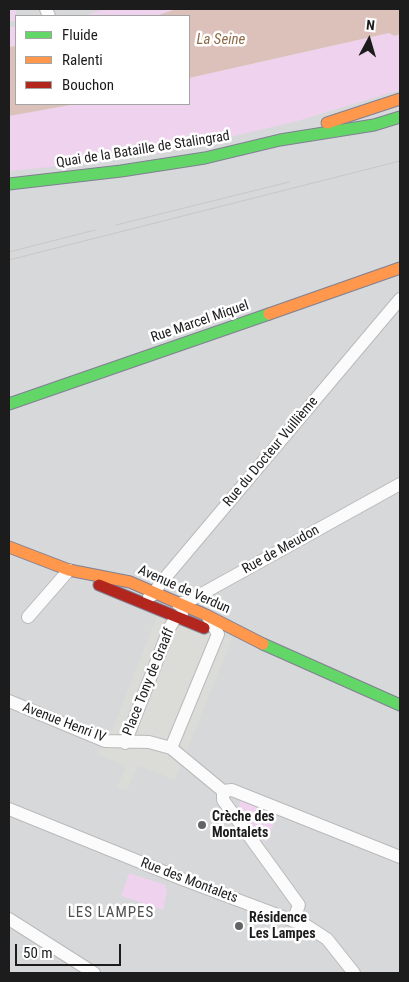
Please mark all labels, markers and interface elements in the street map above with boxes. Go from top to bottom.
legend [15,15,190,105]
north arrow [344,15,394,65]
text: N [365,17,376,33]
text: Fluide [62,26,98,44]
water label: La Seine [197,31,245,49]
text: Ralenti [62,51,103,69]
text: Bouchon [62,76,114,94]
street label: Quai de la Bataille de Stalingrad [55,128,231,172]
street label: Rue Marcel Miquel [149,297,251,347]
street label: Rue du Docteur Vuillième [220,394,322,510]
street label: Rue de Meudon [240,522,322,578]
street label: Avenue de Verdun [135,562,233,618]
street label: Place Tony de Graaff [120,626,178,738]
street label: Avenue Henri IV [20,699,108,747]
place label: Crèche des Montalets [212,809,274,842]
marker: Crèche des Montalets [196,819,208,831]
street label: Rue des Montalets [138,855,240,907]
district label: LES LAMPES [66,904,156,922]
place label: Résidence Les Lampes [249,910,316,942]
marker: Résidence Les Lampes [233,920,245,932]
scale bar [18,934,124,966]
text: 50 m [23,944,53,962]

